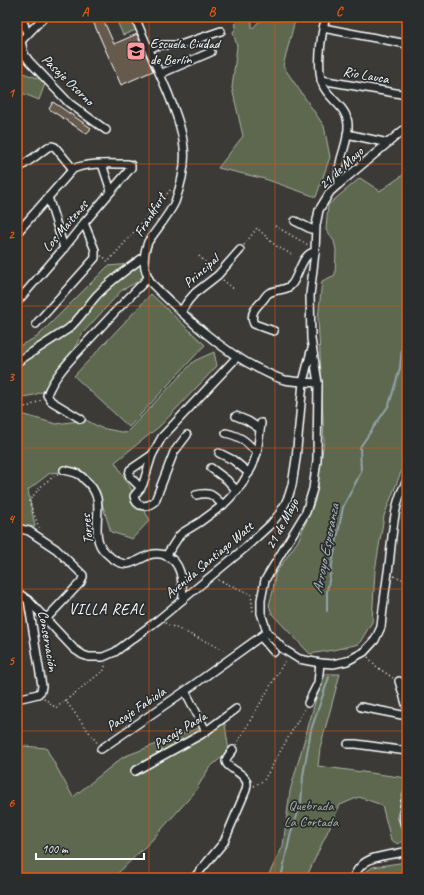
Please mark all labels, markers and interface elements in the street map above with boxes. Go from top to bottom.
text: A [82,4,90,20]
text: B [209,4,217,20]
text: C [336,4,344,20]
place label: Escuela Ciudad de Berlín [150,35,222,68]
school or university icon: Escuela Ciudad de Berlín [125,40,147,62]
street label: Pasaje Osorno [38,51,99,111]
street label: Río Lauca [342,63,391,88]
text: 1 [8,85,16,101]
street label: 21 de Mayo [315,142,368,193]
street label: Frankfurt [130,188,171,240]
street label: Los Maitenes [38,196,92,255]
text: 2 [8,227,15,243]
street label: Principal [180,249,224,291]
text: 3 [8,369,15,385]
street label: 21 de Mayo [262,495,303,552]
water label: Arroyo Esperanza [308,501,344,595]
text: 4 [8,511,16,527]
street label: Torres [77,512,97,545]
street label: Avenida Santiago Watt [161,517,258,602]
district label: VILLA REAL [69,600,145,619]
street label: Conservación [34,609,62,673]
text: 5 [8,653,15,669]
street label: Pasaje Fabiola [103,683,169,735]
street label: Pasaje Paola [151,707,210,752]
text: 6 [8,795,15,811]
park label: Quebrada La Cortada [284,797,339,830]
scale bar [36,835,144,861]
text: 100 m [42,841,69,857]

